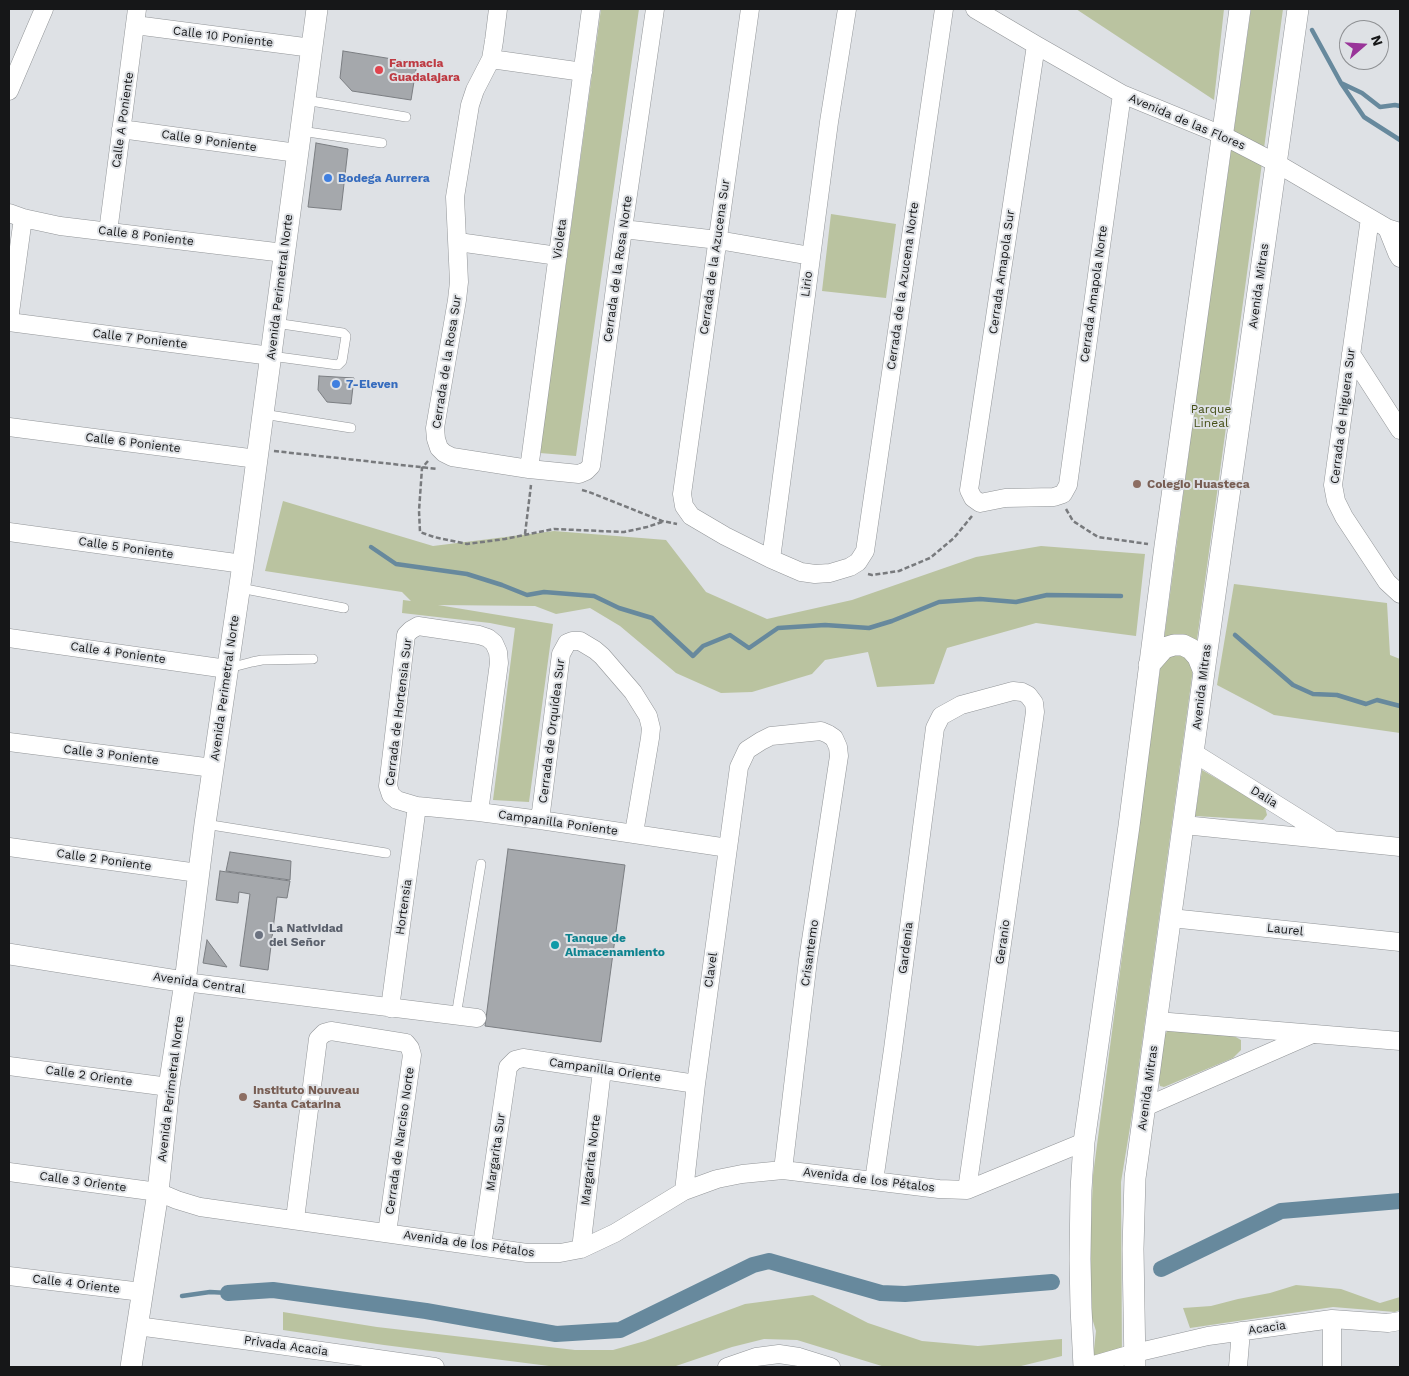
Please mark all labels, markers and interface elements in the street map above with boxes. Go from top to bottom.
north arrow [1339,20,1389,70]
street label: Calle 10 Poniente [172,24,274,50]
text: N [1368,33,1386,48]
place label: Farmacia Guadalajara [389,56,460,84]
marker: Farmacia Guadalajara [373,64,385,76]
street label: Calle A Poniente [109,71,137,169]
street label: Avenida de las Flores [1127,91,1247,153]
street label: Calle 9 Poniente [160,127,258,155]
place label: Bodega Aurrera [338,171,430,185]
marker: Bodega Aurrera [322,172,334,184]
street label: Cerrada de la Azucena Sur [697,178,733,336]
street label: Cerrada de la Rosa Norte [601,195,635,343]
street label: Cerrada de la Azucena Norte [884,201,922,371]
street label: Cerrada Amapola Sur [986,209,1018,335]
street label: Avenida Perimetral Norte [264,213,296,361]
street label: Violeta [550,218,570,260]
street label: Calle 8 Poniente [97,223,195,249]
street label: Cerrada Amapola Norte [1077,225,1111,363]
street label: Avenida Mitras [1246,242,1272,330]
street label: Lirio [798,270,816,298]
street label: Cerrada de la Rosa Sur [429,294,465,430]
street label: Calle 7 Poniente [92,326,188,352]
street label: Cerrada de Higuera Sur [1328,347,1358,485]
place label: 7-Eleven [346,377,398,391]
marker: 7-Eleven [330,378,342,390]
park label: Parque Lineal [1191,402,1231,430]
street label: Calle 6 Poniente [84,430,182,456]
place label: Colegio Huasteca [1147,477,1250,491]
marker: Colegio Huasteca [1131,478,1143,490]
street label: Calle 5 Poniente [78,534,174,562]
street label: Avenida Perimetral Norte [208,614,242,762]
street label: Cerrada de Hortensia Sur [383,637,415,787]
street label: Calle 4 Poniente [69,639,167,667]
street label: Avenida Mitras [1190,643,1214,731]
street label: Cerrada de Orquídea Sur [536,658,568,804]
street label: Calle 3 Poniente [63,742,159,768]
street label: Dalia [1248,783,1280,811]
street label: Campanilla Poniente [497,807,619,839]
street label: Calle 2 Poniente [56,846,152,874]
street label: Hortensia [393,878,415,936]
street label: Crisantemo [798,919,822,987]
street label: Geranio [993,919,1013,965]
place label: La Natividad del Señor [269,921,343,949]
street label: Gardenia [896,921,916,975]
street label: Laurel [1266,921,1304,939]
marker: La Natividad del Señor [253,929,265,941]
place label: Tanque de Almacenamiento [565,931,665,959]
marker: Tanque de Almacenamiento [549,939,561,951]
street label: Clavel [701,952,721,988]
street label: Avenida Central [152,969,246,997]
street label: Avenida Perimetral Norte [155,1015,187,1163]
street label: Avenida Mitras [1135,1044,1161,1132]
street label: Campanilla Oriente [548,1055,662,1085]
street label: Calle 2 Oriente [45,1063,133,1089]
street label: Cerrada de Narciso Norte [383,1066,417,1216]
place label: Instituto Nouveau Santa Catarina [253,1083,359,1111]
marker: Instituto Nouveau Santa Catarina [237,1091,249,1103]
street label: Margarita Sur [483,1112,509,1192]
street label: Margarita Norte [578,1114,604,1206]
street label: Avenida de los Pétalos [802,1165,936,1195]
street label: Calle 3 Oriente [39,1169,127,1195]
street label: Avenida de los Pétalos [402,1228,536,1260]
street label: Calle 4 Oriente [31,1271,121,1297]
street label: Acacia [1247,1318,1287,1338]
street label: Privada Acacia [243,1333,329,1359]

